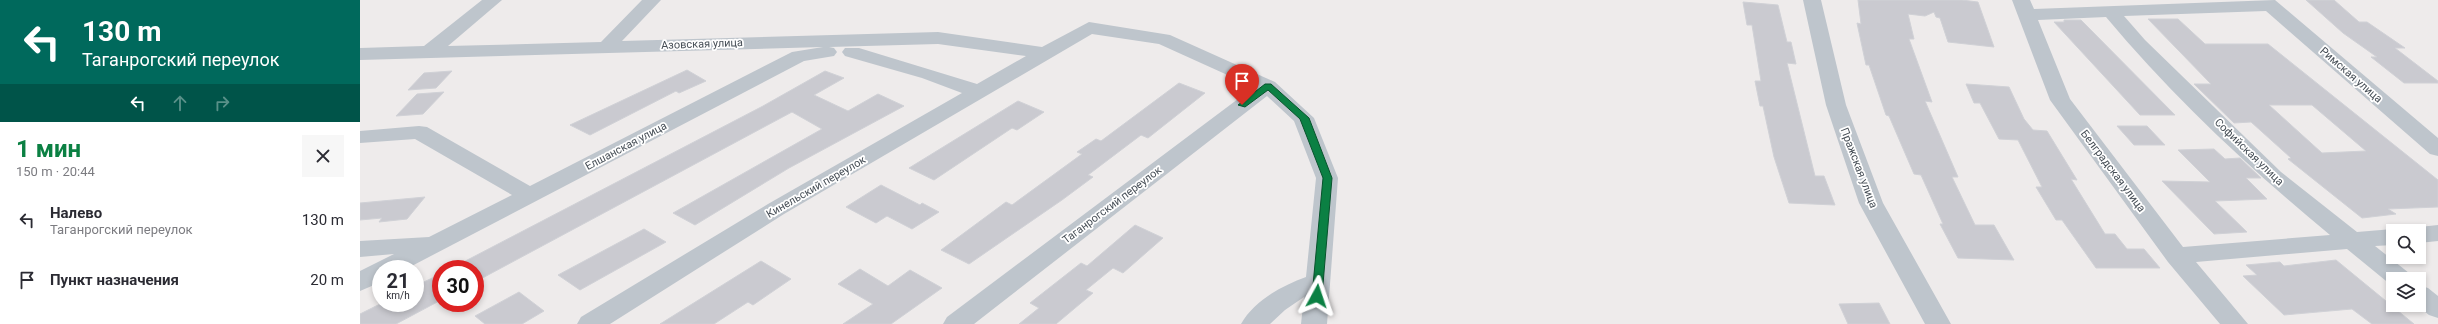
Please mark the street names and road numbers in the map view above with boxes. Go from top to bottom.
street label: Азовская улица [661,36,743,52]
street label: Римская улица [2317,44,2385,106]
street label: Софийская улица [2212,116,2286,188]
street label: Елшанская улица [583,119,669,173]
street label: Пражская улица [1838,126,1880,210]
street label: Белградская улица [2078,127,2148,215]
street label: Кинельский переулок [764,153,868,221]
street label: Таганрогский переулок [1060,163,1164,247]

